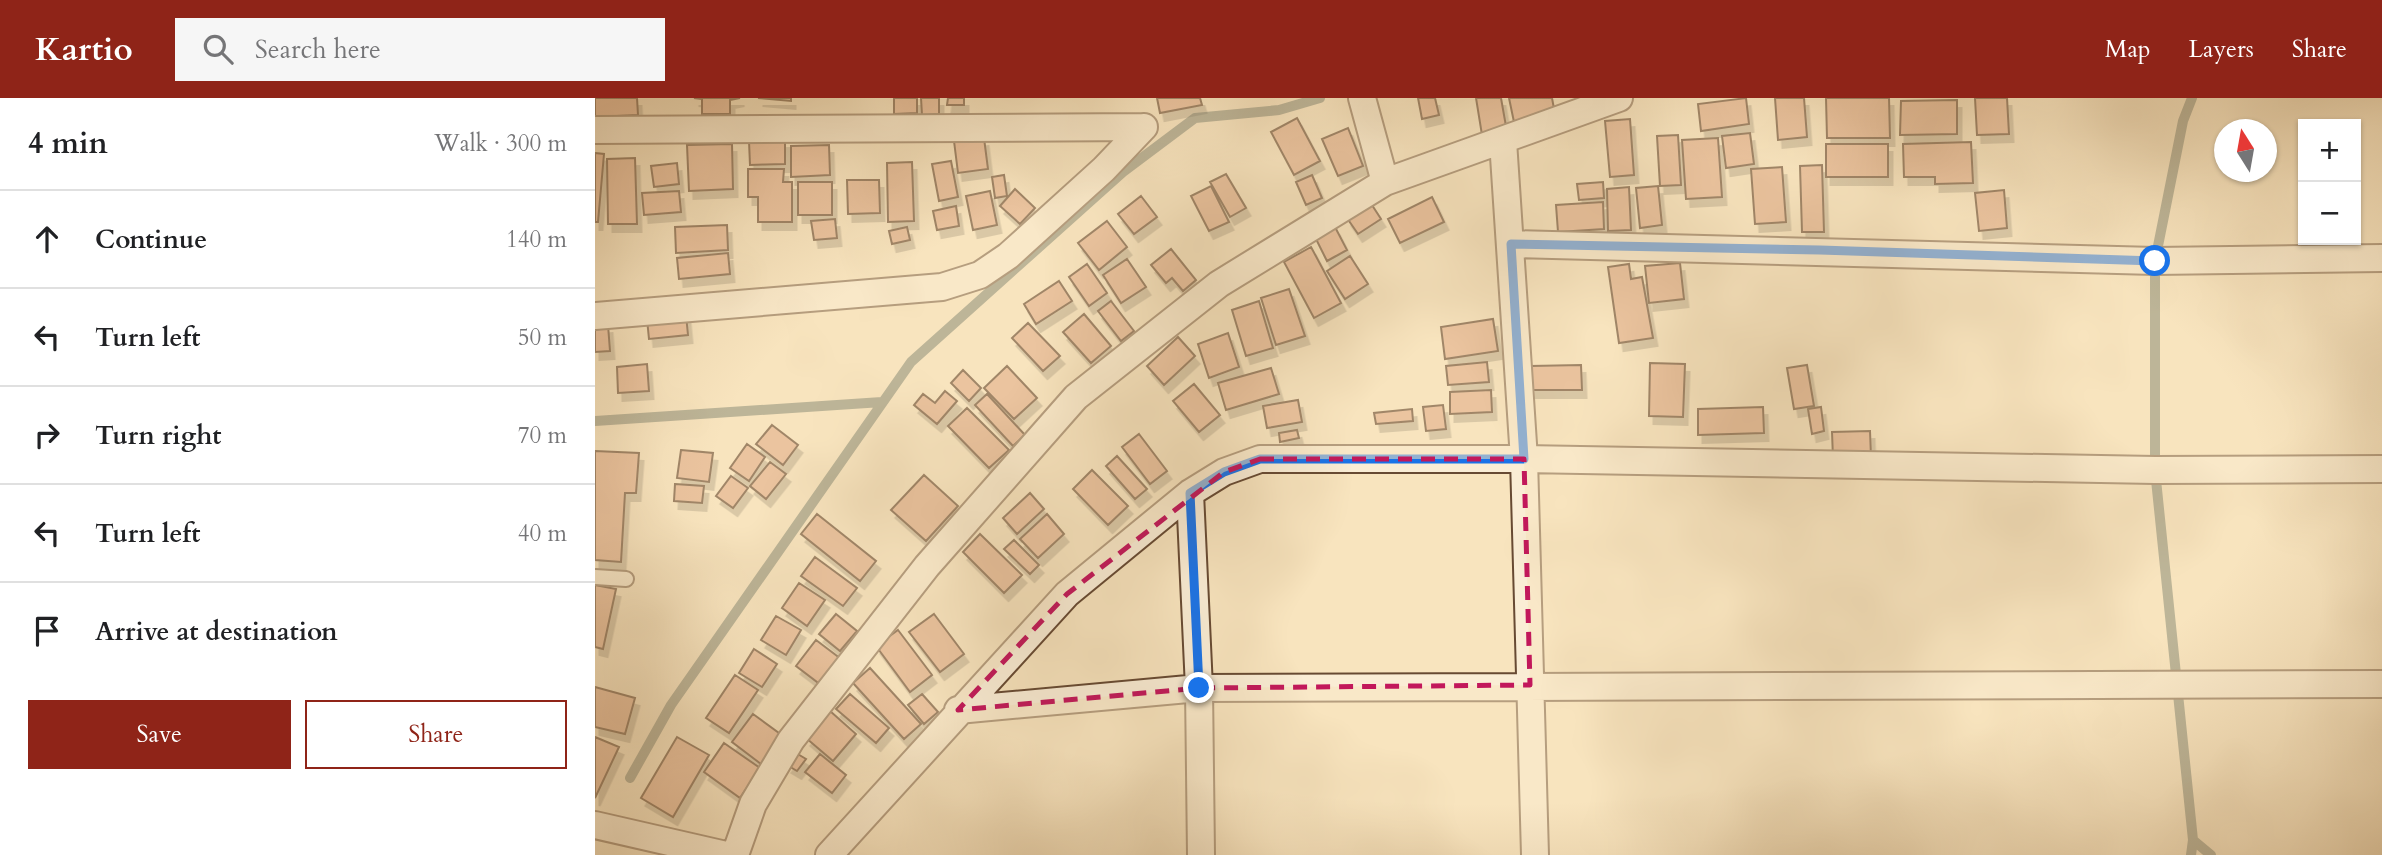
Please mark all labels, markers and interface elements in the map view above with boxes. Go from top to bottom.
search box [175,18,665,81]
text: Kartio [35,27,133,72]
icon: search [199,30,237,68]
text: Search here [255,32,381,67]
text: Map [2105,33,2151,66]
text: Layers [2189,33,2254,66]
text: Share [2292,33,2347,66]
north arrow [2214,119,2277,182]
map controls [2298,119,2361,245]
button: + [2298,119,2361,182]
text: 4 min [28,123,108,164]
text: Walk · 300 m [434,128,567,159]
button: − [2298,182,2361,245]
icon: ahead [28,220,66,258]
text: Continue [95,222,207,257]
text: 140 m [506,224,567,255]
route start [2139,245,2170,276]
icon: left [28,318,66,356]
text: Turn left [95,320,200,355]
text: 50 m [518,322,567,353]
icon: right [28,416,66,454]
text: Turn right [95,418,222,453]
text: 70 m [518,420,567,451]
icon: left [28,514,66,552]
text: Turn left [95,516,200,551]
text: 40 m [518,518,567,549]
icon: arrive [28,612,66,650]
text: Arrive at destination [95,614,338,649]
route end [1183,672,1214,703]
button: Save [28,700,291,769]
button: Share [305,700,567,769]

